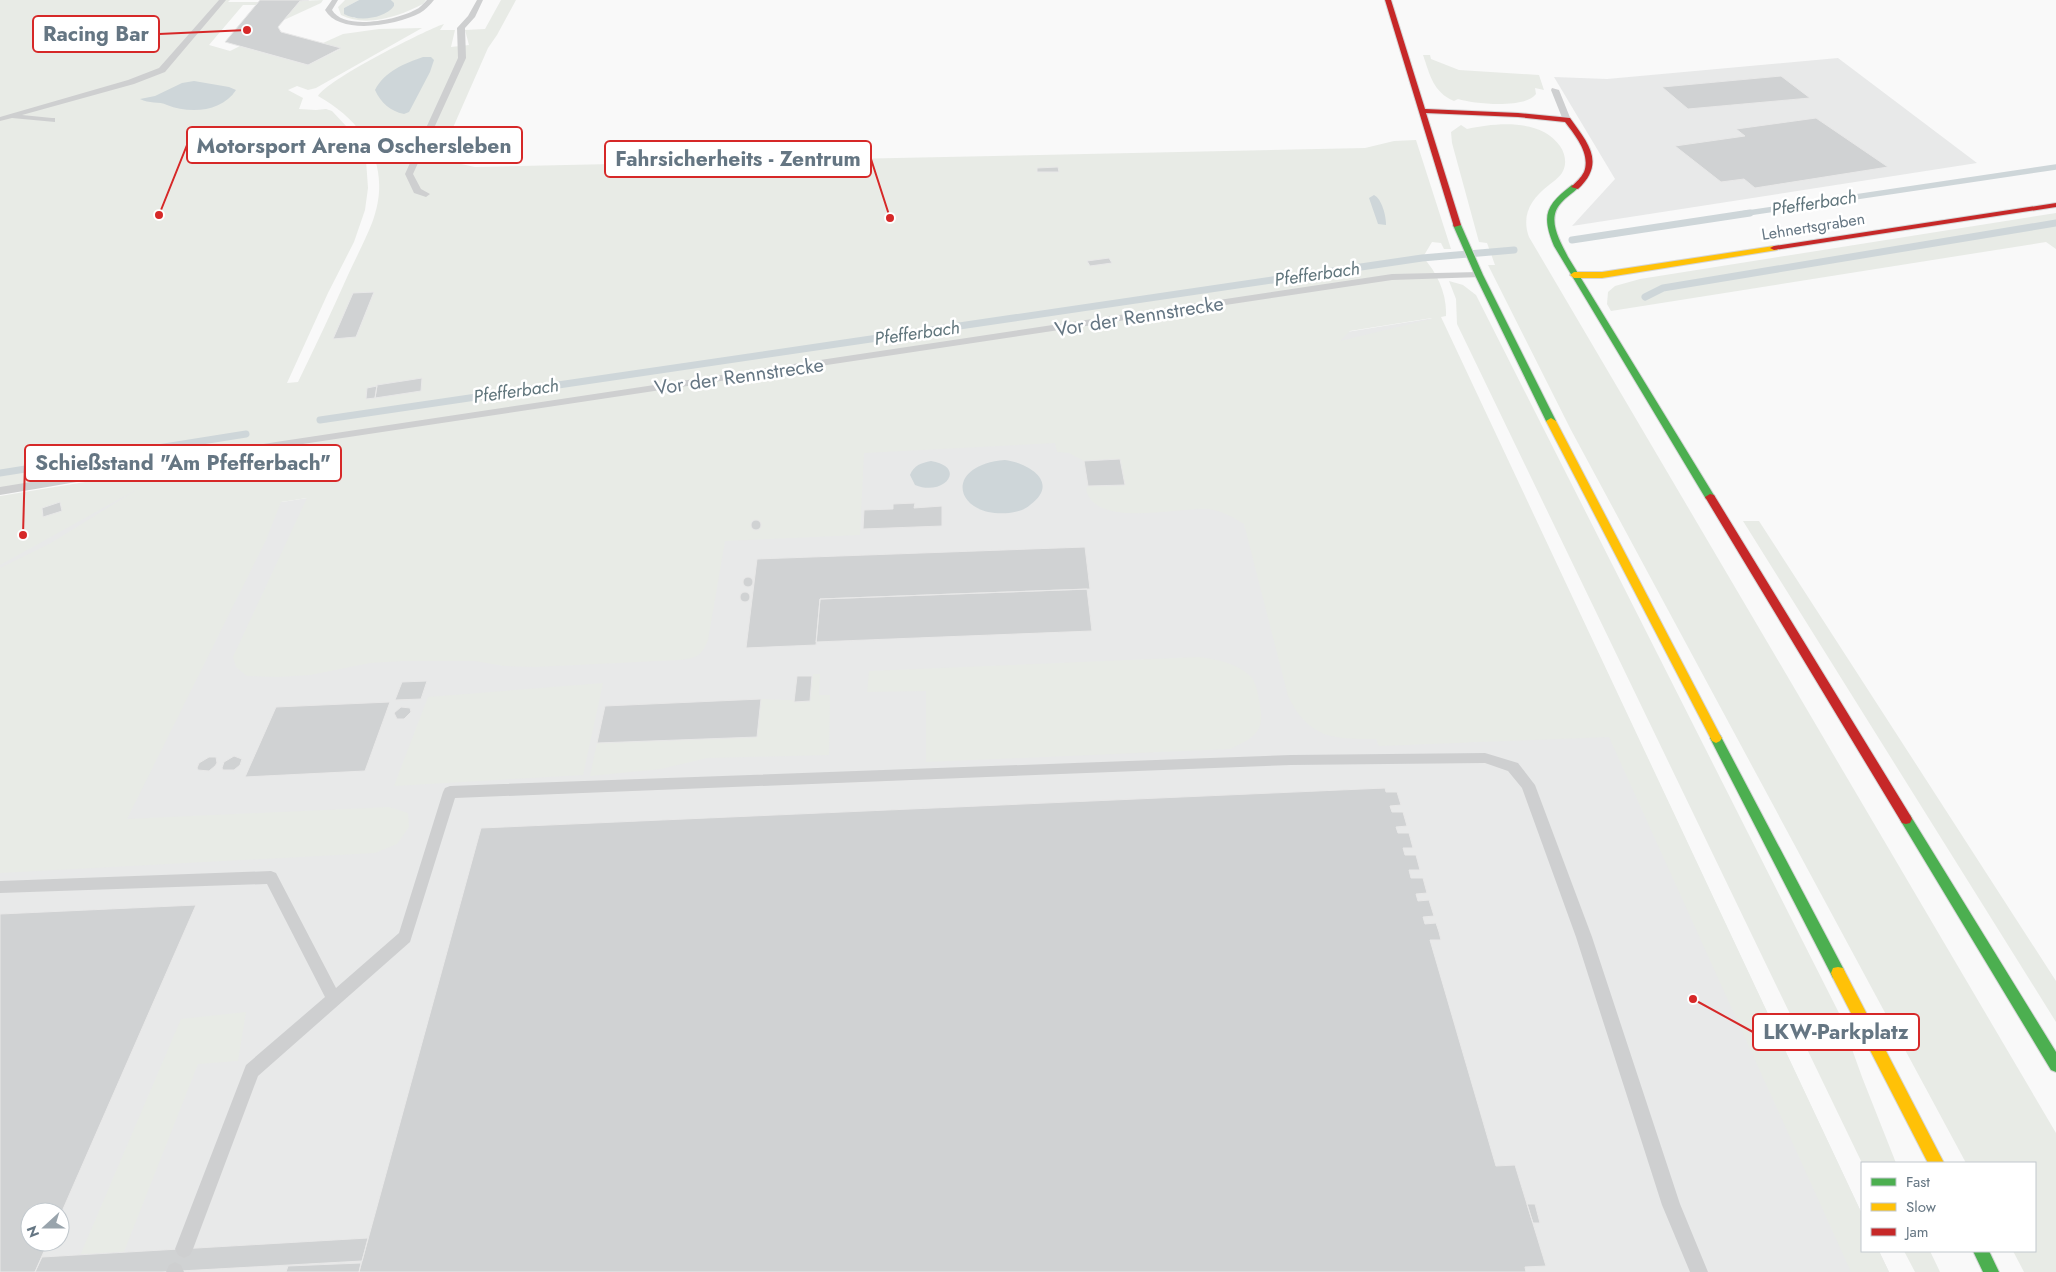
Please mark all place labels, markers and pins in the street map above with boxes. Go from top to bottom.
callout: Racing Bar [33,16,159,52]
callout: Motorsport Arena Oschersleben [187,127,522,163]
callout: Fahrsicherheits - Zentrum [605,141,871,177]
callout: Schießstand "Am Pfefferbach" [25,445,341,481]
callout: LKW-Parkplatz [1753,1014,1919,1050]

